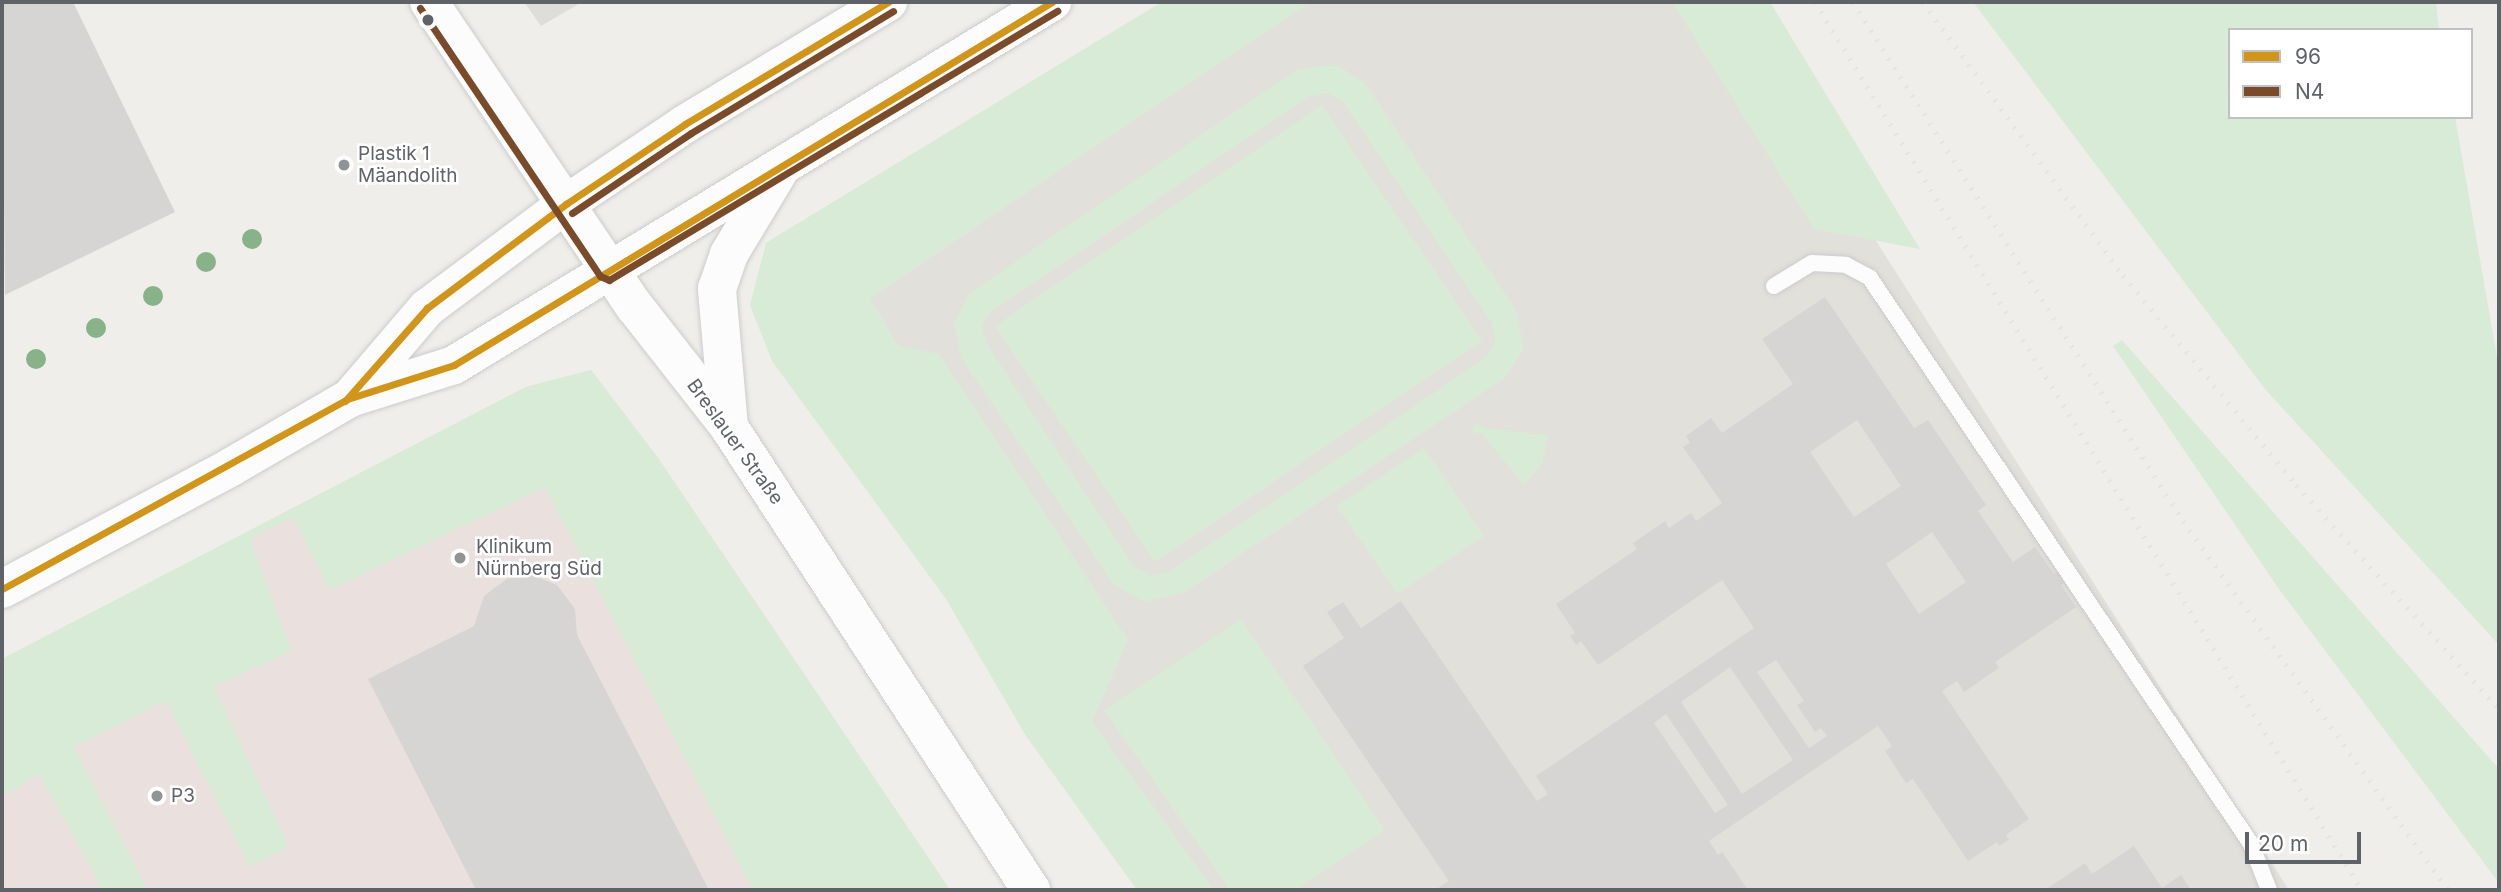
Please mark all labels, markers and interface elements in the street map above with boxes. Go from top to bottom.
unlabelled marker [421,13,435,27]
legend [2228,28,2473,119]
text: 96 [2295,44,2321,69]
text: N4 [2295,79,2324,104]
place label: Plastik 1 Mäandolith [358,143,457,187]
marker: Plastik 1 Mäandolith [336,157,352,173]
street label: Breslauer Straße [682,375,788,509]
place label: Klinikum Nürnberg Süd [476,536,602,580]
marker: Klinikum Nürnberg Süd [450,548,470,568]
place label: P3 [171,785,195,807]
marker: P3 [149,788,165,804]
scale bar [2249,818,2364,862]
text: 20 m [2258,831,2308,856]

